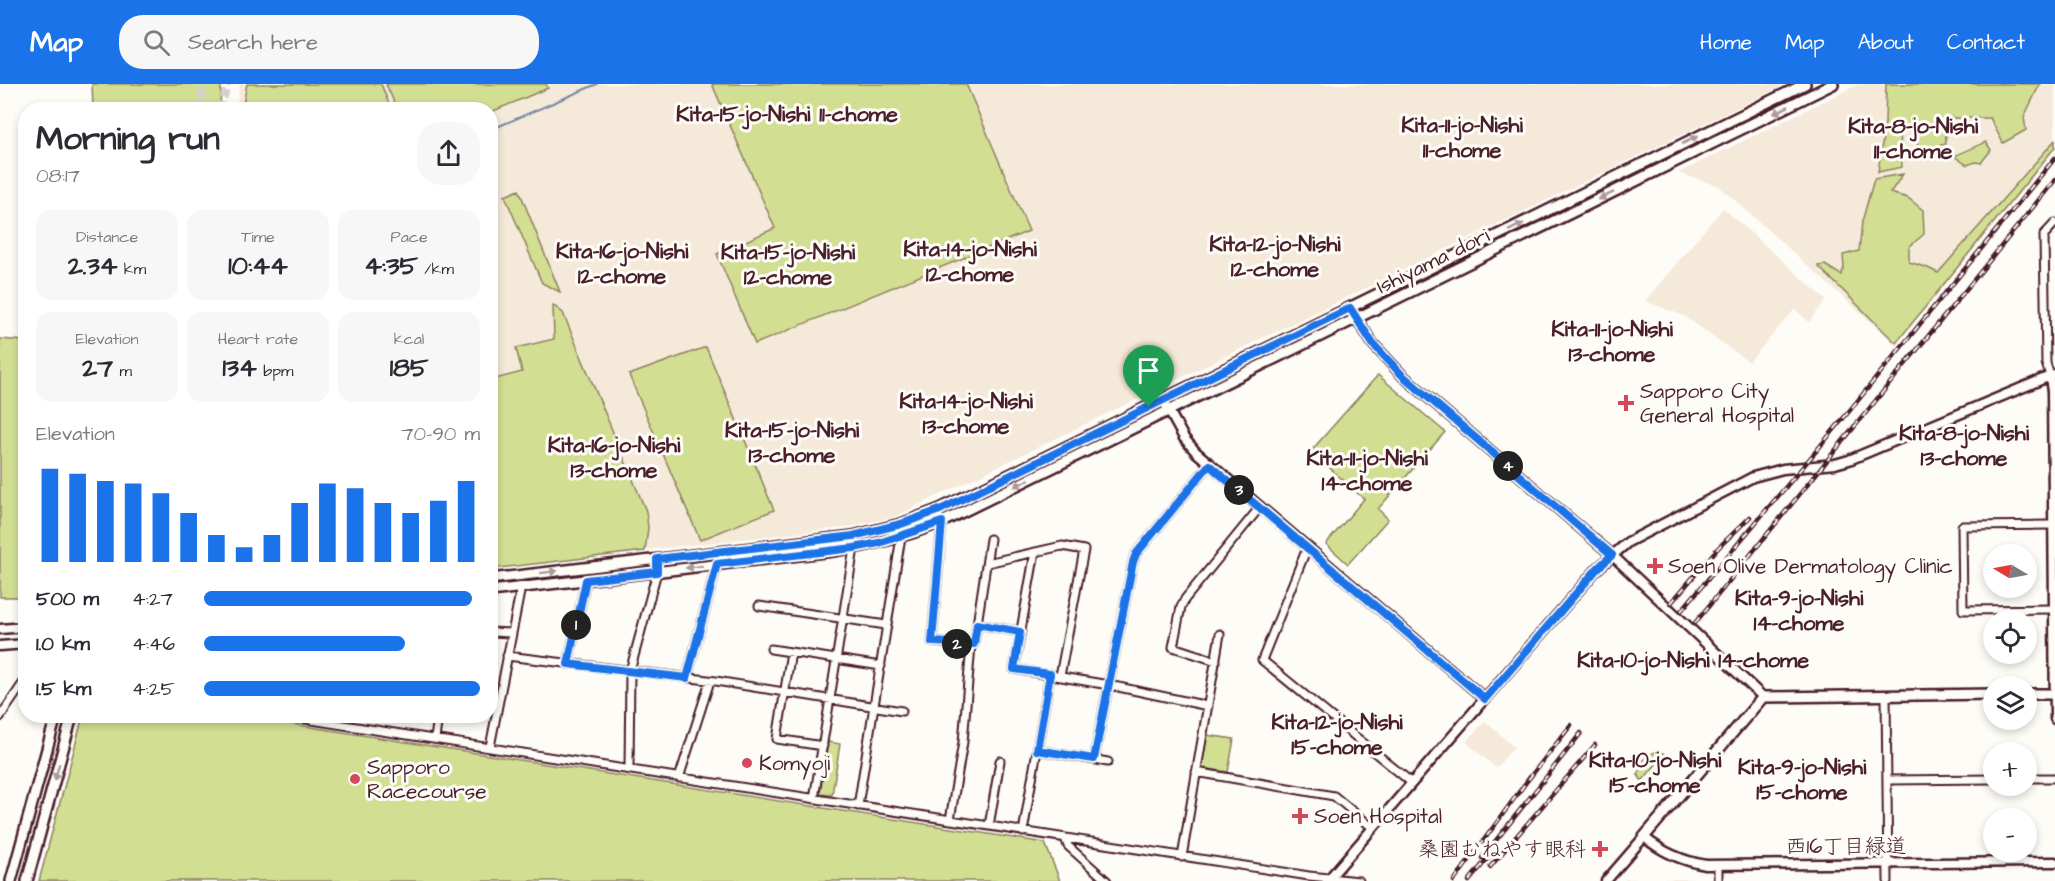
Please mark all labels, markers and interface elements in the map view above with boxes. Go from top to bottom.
search box [119,15,539,69]
text: Map [30,23,83,62]
icon: search [140,26,173,59]
text: Search here [188,27,318,58]
text: Home [1700,28,1752,57]
text: Map [1785,28,1825,57]
text: About [1858,28,1914,57]
text: Contact [1947,28,2025,57]
district label: Kita-15-jo-Nishi 11-chome [676,99,898,130]
one-way arrow [1772,105,1789,115]
district label: Kita-11-jo-Nishi 11-chome [1401,110,1523,166]
district label: Kita-8-jo-Nishi 11-chome [1848,111,1979,167]
text: Morning run [36,116,220,162]
button: share [417,122,480,185]
one-way arrow [1682,136,1699,145]
text: 08:17 [36,162,80,190]
one-way arrow [1597,191,1614,201]
street label: Ishiyama dori [1372,221,1495,303]
one-way arrow [1507,222,1524,231]
text: Distance [76,226,138,248]
text: Time [241,226,275,248]
text: Pace [390,226,428,248]
district label: Kita-12-jo-Nishi 12-chome [1209,229,1341,285]
district label: Kita-14-jo-Nishi 12-chome [903,234,1038,290]
district label: Kita-16-jo-Nishi 12-chome [556,236,689,292]
district label: Kita-15-jo-Nishi 12-chome [721,237,856,293]
text: 2.34 [68,248,117,284]
text: 10:44 [228,248,288,284]
text: 4:35 [364,248,418,284]
text: km [117,258,146,280]
text: /km [418,258,454,280]
district label: Kita-11-jo-Nishi 13-chome [1551,314,1673,370]
text: Elevation [76,328,138,350]
text: Heart rate [218,328,298,350]
text: kcal [394,328,424,350]
pin [1123,345,1174,407]
text: 27 [82,350,113,386]
text: 134 [222,350,257,386]
text: 185 [390,350,428,386]
icon: arrive [1132,354,1165,387]
text: m [113,360,132,382]
text: bpm [257,360,294,382]
place label: Sapporo City General Hospital [1640,377,1794,431]
district label: Kita-14-jo-Nishi 13-chome [899,386,1034,442]
marker: Sapporo City General Hospital [1617,394,1635,412]
district label: Kita-15-jo-Nishi 13-chome [725,415,860,471]
district label: Kita-8-jo-Nishi 13-chome [1899,418,2030,474]
text: Elevation [36,420,115,448]
text: 70–90 m [401,420,480,448]
district label: Kita-16-jo-Nishi 13-chome [548,430,681,486]
district label: Kita-11-jo-Nishi 14-chome [1306,443,1428,499]
pin: 4 [1493,451,1523,481]
text: 4 [1503,455,1513,477]
pin: 3 [1224,475,1254,505]
one-way arrow [1013,477,1031,487]
text: 3 [1235,479,1243,501]
north arrow [1983,544,2037,598]
map controls [1983,544,2037,862]
place label: Soen Olive Dermatology Clinic [1668,552,1953,583]
marker: Soen Olive Dermatology Clinic [1646,557,1664,575]
one-way arrow [685,563,704,572]
one-way arrow [539,567,558,577]
district label: Kita-9-jo-Nishi 14-chome [1735,583,1864,639]
text: 500 m [36,585,99,613]
text: 4:27 [132,585,173,613]
pin: 1 [561,610,591,640]
button: locate [1983,610,2037,664]
text: 1 [575,614,577,636]
pin: 2 [942,629,972,659]
text: 1.0 km [36,630,90,658]
text: 4:46 [132,630,175,658]
text: 2 [952,633,962,655]
district label: Kita-10-jo-Nishi 14-chome [1577,645,1809,676]
text: 1.5 km [36,675,91,703]
text: 4:25 [132,675,175,703]
button: layers [1983,676,2037,730]
district label: Kita-12-jo-Nishi 15-chome [1271,707,1403,763]
button: + [1983,742,2037,796]
district label: Kita-10-jo-Nishi 15-chome [1589,745,1722,801]
place label: Komyoji [759,749,830,780]
district label: Kita-9-jo-Nishi 15-chome [1738,752,1867,808]
place label: Sapporo Racecourse [367,753,487,806]
marker: Komyoji [740,756,754,770]
one-way arrow [52,763,61,781]
marker: Sapporo Racecourse [348,772,362,786]
place label: Soen Hospital [1314,802,1442,832]
marker: Soen Hospital [1291,807,1309,825]
button: − [1983,808,2037,862]
street label: 西16丁目緑道 [1786,832,1906,861]
place label: 桑園むねやす眼科 [1418,835,1586,864]
marker: 桑園むねやす眼科 [1591,840,1609,858]

